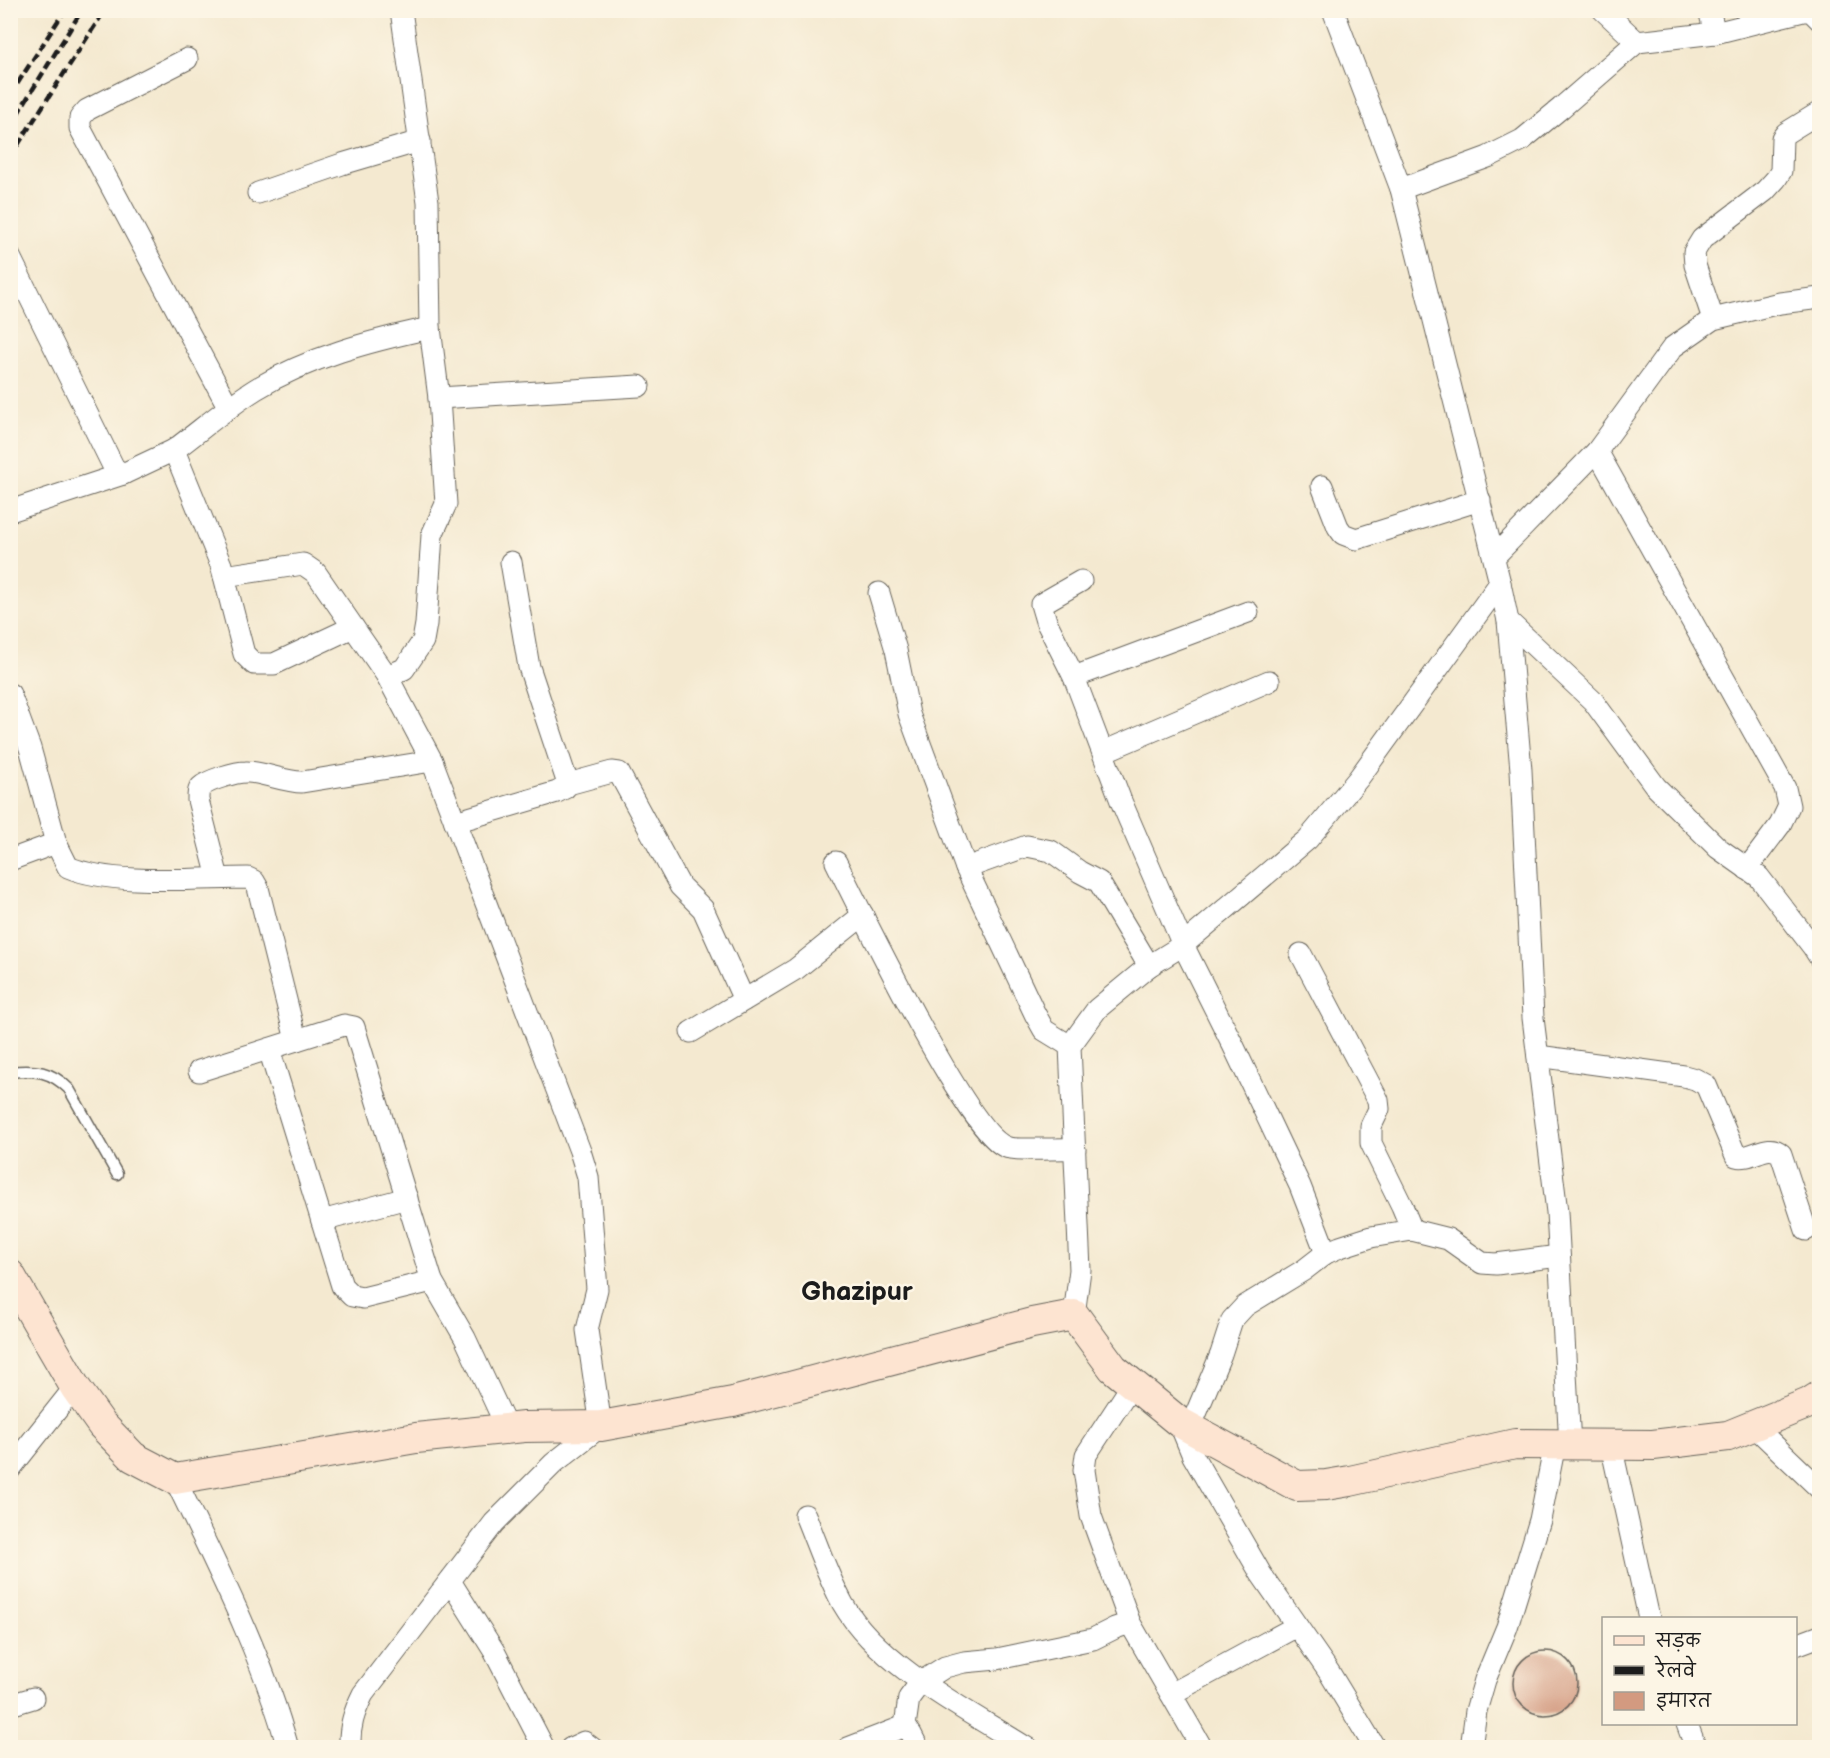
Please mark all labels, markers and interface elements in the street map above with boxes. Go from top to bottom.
district label: Ghazipur [801,1276,913,1308]
legend [1602,1617,1797,1725]
text: सड़क [1655,1631,1701,1652]
text: रेलवे [1654,1655,1697,1682]
text: इमारत [1656,1691,1712,1712]

